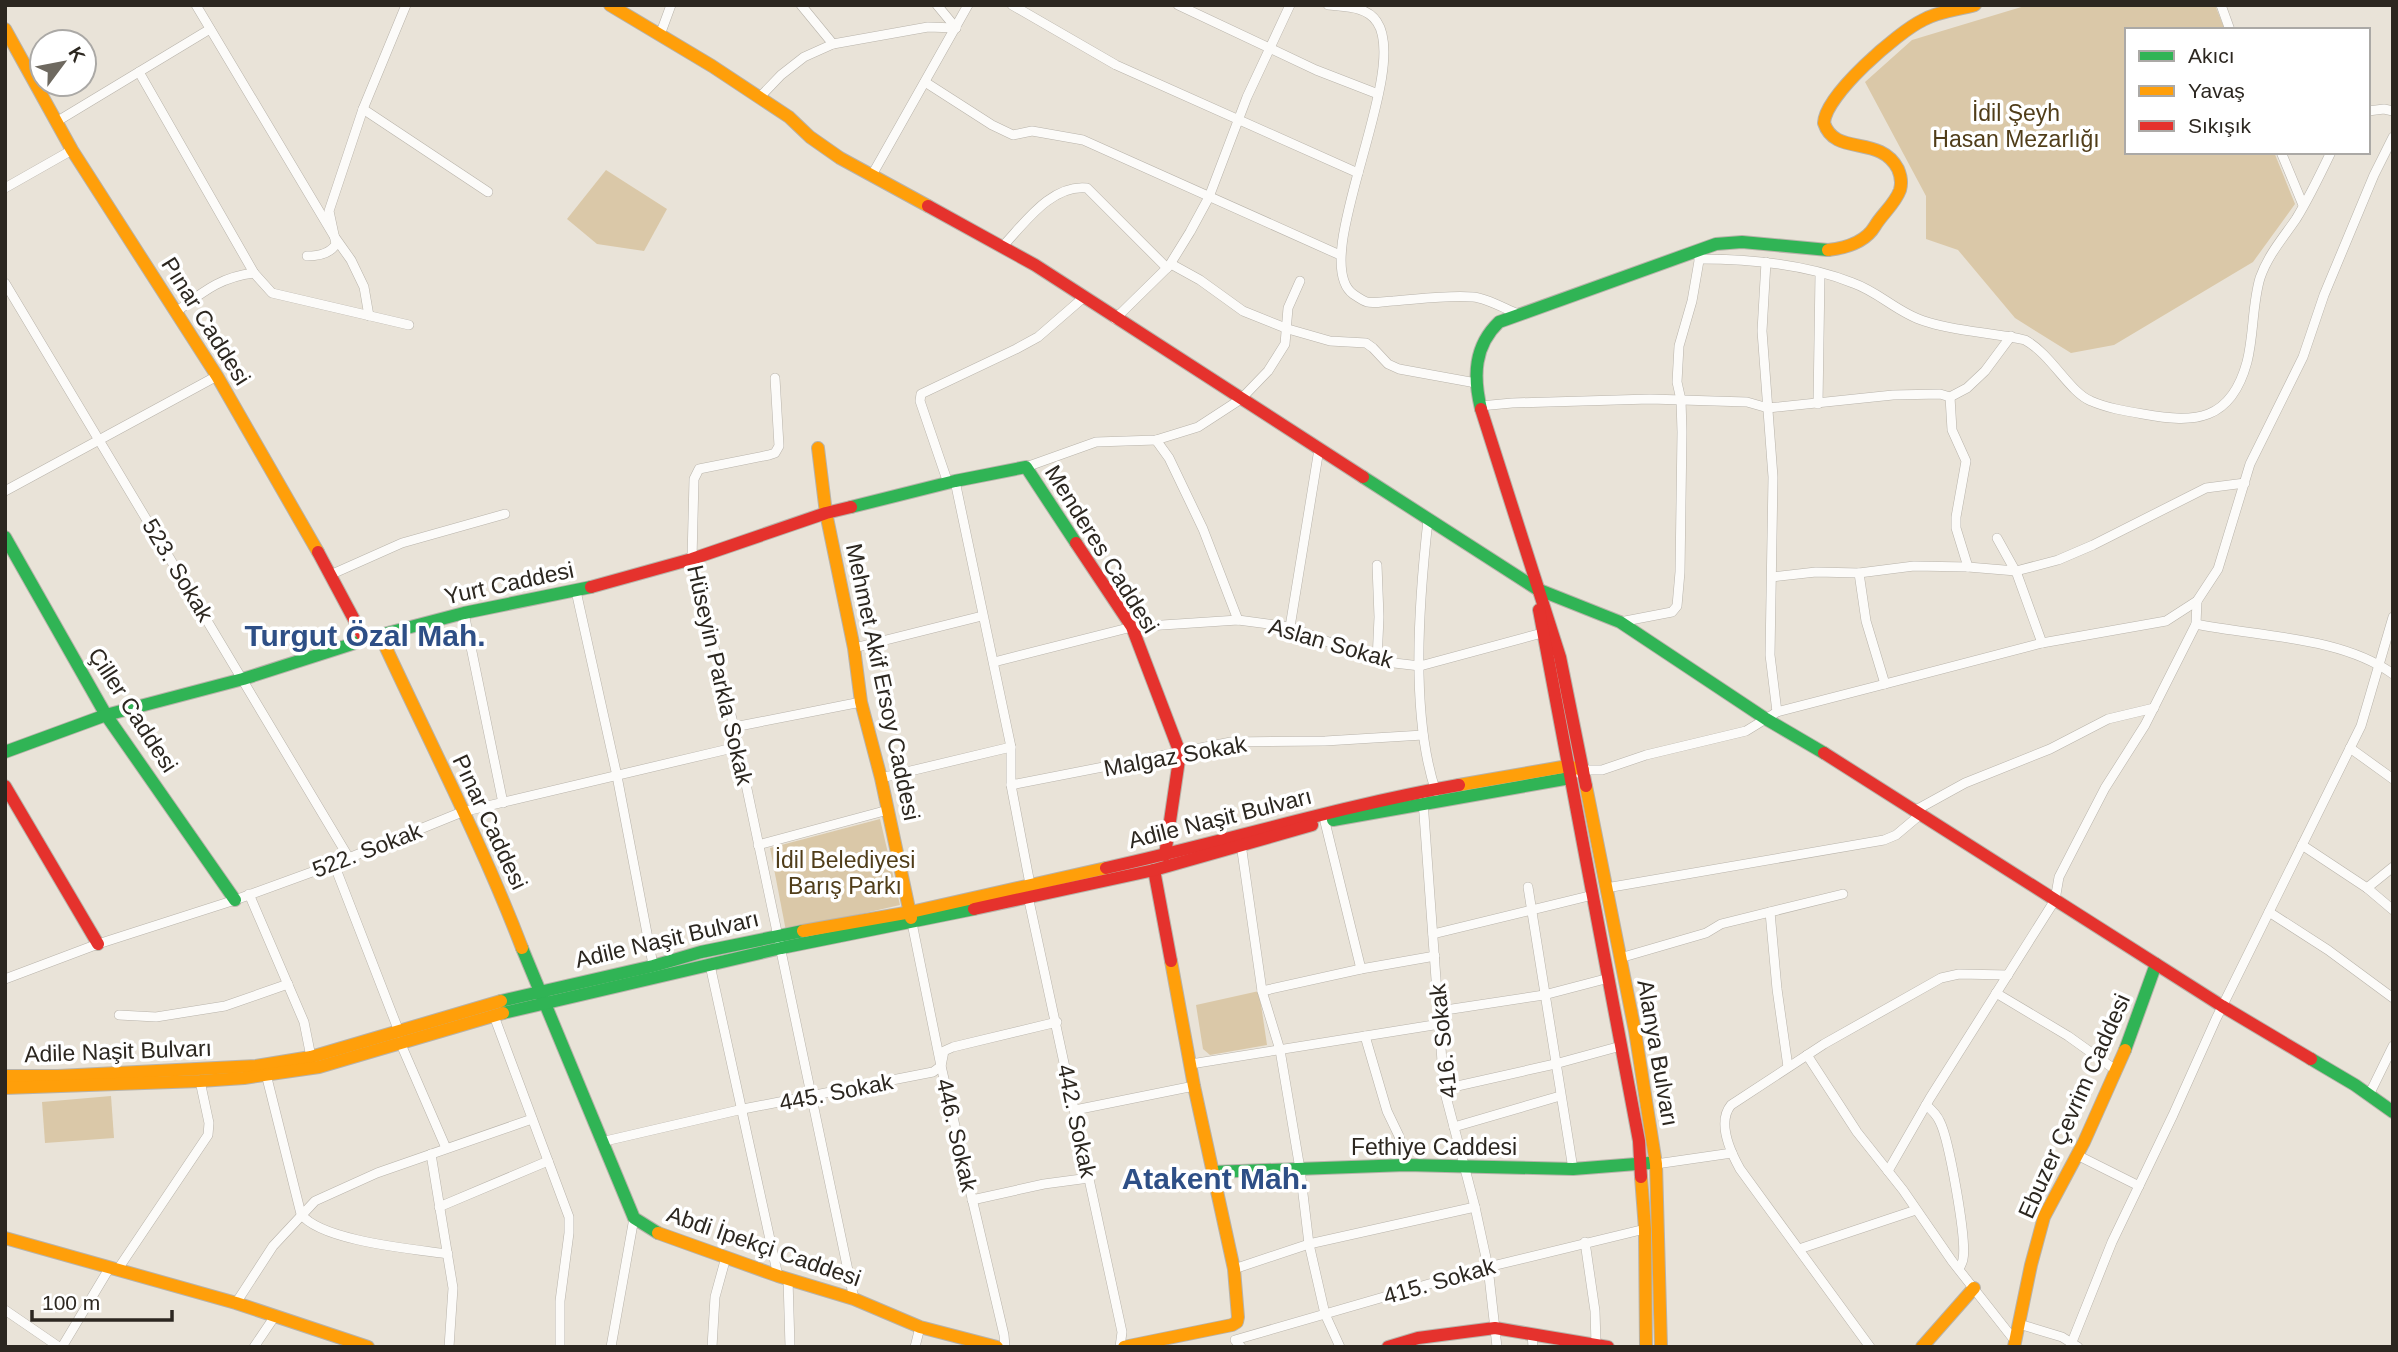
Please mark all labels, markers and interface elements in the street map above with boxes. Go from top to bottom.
north arrow [28,28,98,98]
legend [2125,28,2370,154]
text: K [64,43,90,66]
text: Akıcı [2188,44,2235,67]
text: Yavaş [2188,79,2245,102]
park label: İdil Şeyh Hasan Mezarlığı [1932,100,2100,152]
text: Sıkışık [2188,114,2252,137]
street label: Pınar Caddesi [156,252,256,390]
street label: Menderes Caddesi [1040,460,1164,638]
street label: 523. Sokak [137,514,219,626]
street label: Mehmet Akif Ersoy Caddesi [841,541,925,823]
street label: Yurt Caddesi [442,557,576,609]
street label: Hüseyin Parkla Sokak [682,562,758,788]
street label: Aslan Sokak [1266,613,1397,673]
district label: Turgut Özal Mah. [244,619,486,652]
street label: Çiller Caddesi [83,643,183,777]
street label: Malgaz Sokak [1102,731,1249,781]
street label: Pınar Caddesi [447,750,533,894]
street label: Adile Naşit Bulvarı [1126,783,1314,853]
street label: 522. Sokak [309,817,426,883]
park label: İdil Belediyesi Barış Parkı [775,847,915,899]
street label: Adile Naşit Bulvarı [573,905,761,973]
street label: Alanya Bulvarı [1632,978,1684,1128]
street label: 416. Sokak [1424,982,1462,1100]
street label: Ebuzer Çevrim Caddesi [2013,990,2135,1222]
street label: Adile Naşit Bulvarı [24,1035,212,1067]
street label: 442. Sokak [1052,1062,1102,1180]
street label: 445. Sokak [777,1068,895,1116]
street label: 446. Sokak [931,1076,983,1194]
street label: Fethiye Caddesi [1351,1134,1517,1160]
district label: Atakent Mah. [1122,1162,1308,1195]
street label: Abdi İpekçi Caddesi [664,1201,864,1291]
street label: 415. Sokak [1380,1253,1498,1309]
scale bar [32,1278,172,1322]
text: 100 m [42,1291,100,1314]

